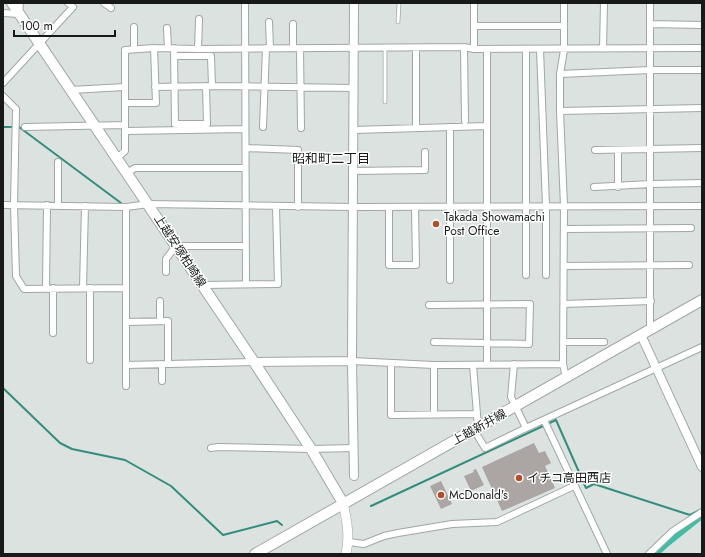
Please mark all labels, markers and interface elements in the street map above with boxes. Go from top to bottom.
scale bar [14,12,115,38]
text: 100 m [20,17,53,35]
district label: 昭和町二丁目 [292,149,370,168]
place label: Takada Showamachi Post Office [444,208,545,240]
street label: 上越安塚柏崎線 [150,211,210,291]
marker: Takada Showamachi Post Office [431,219,441,229]
street label: 上越新井線 [448,405,510,449]
place label: イチコ高田西店 [527,469,611,487]
marker: イチコ高田西店 [514,473,524,483]
place label: McDonald's [449,486,508,504]
marker: McDonald's [436,490,446,500]

